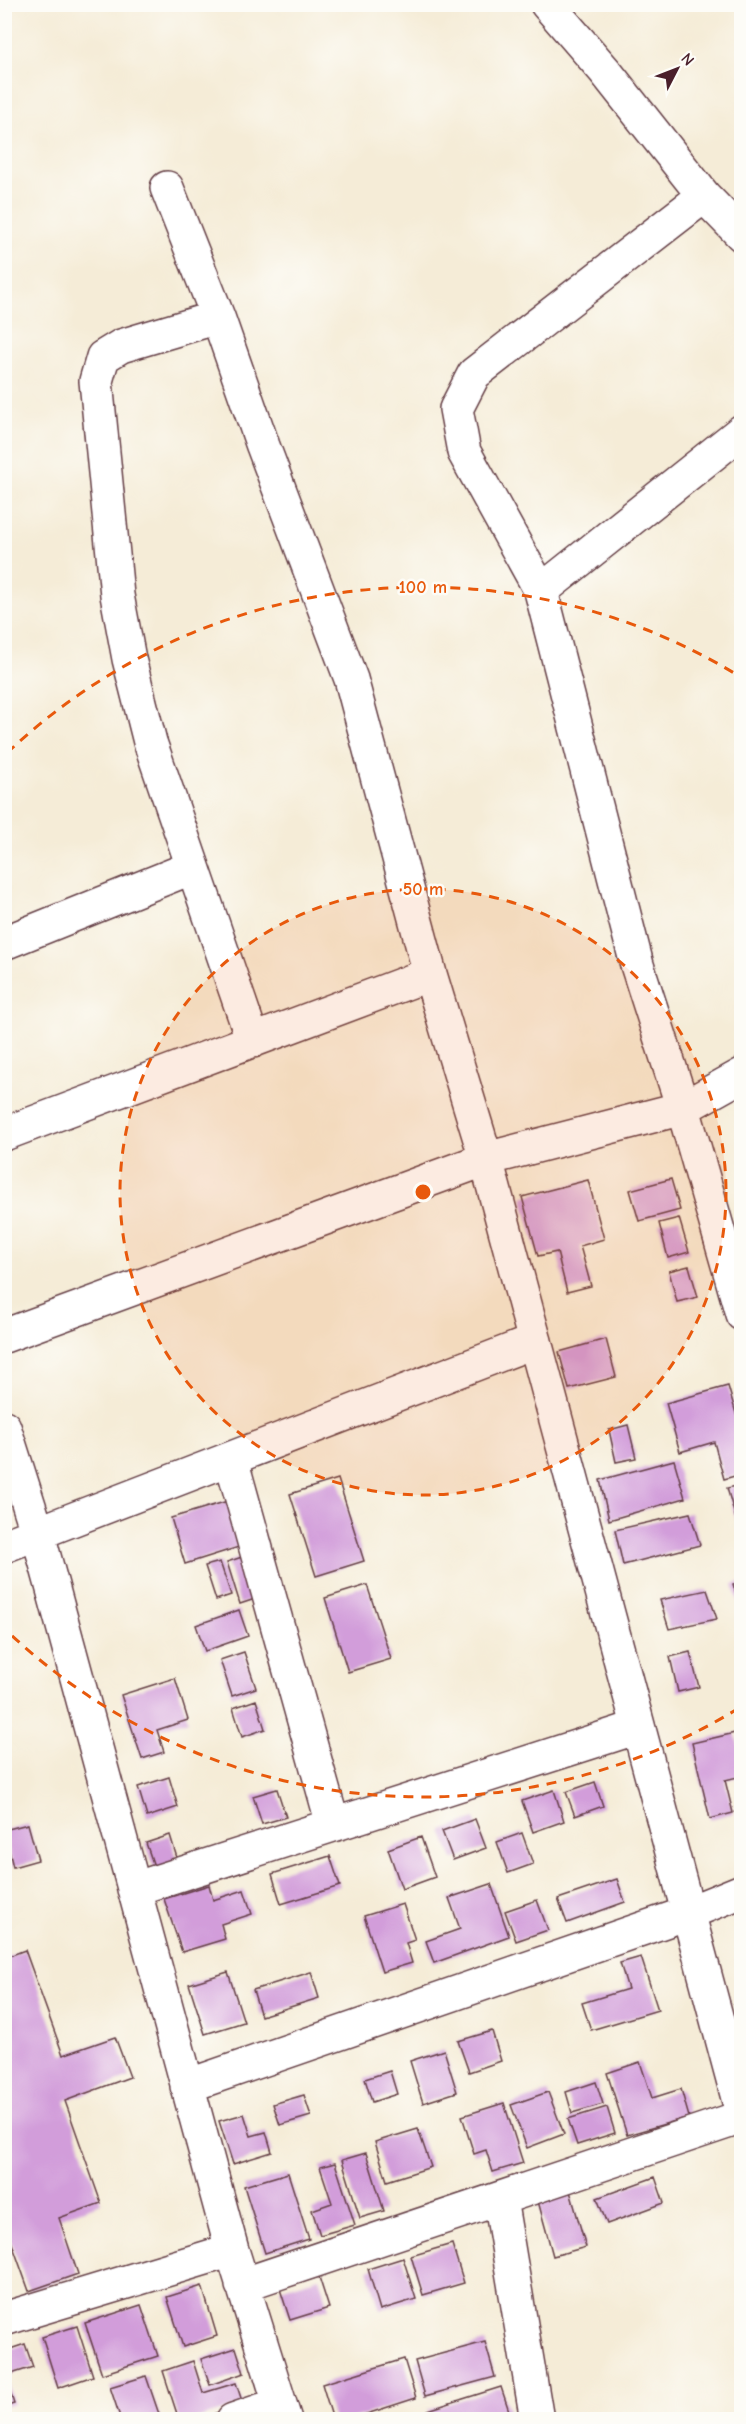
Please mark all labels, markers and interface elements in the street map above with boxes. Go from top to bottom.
north arrow [647,39,707,99]
text: N [677,50,698,70]
text: 100 m [399,577,447,598]
text: 50 m [403,879,443,900]
centre of rings [413,1182,433,1202]

